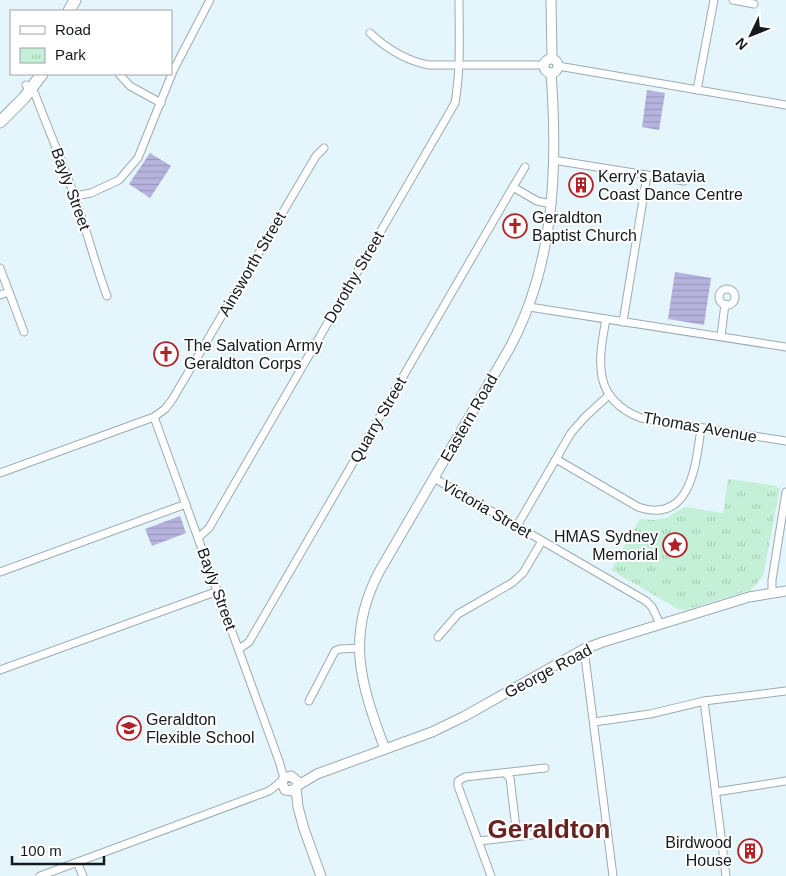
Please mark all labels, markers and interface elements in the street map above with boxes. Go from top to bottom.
legend [10,10,172,75]
north arrow [726,10,776,60]
text: Road [55,21,91,38]
text: N [732,35,751,53]
text: Park [55,46,86,63]
street label: Bayly Street [48,146,94,233]
place label: Kerry's Batavia Coast Dance Centre [598,168,743,203]
building icon: Kerry's Batavia Coast Dance Centre [568,172,594,198]
street label: Ainsworth Street [215,208,289,319]
place label: Geraldton Baptist Church [532,209,637,244]
church icon: Geraldton Baptist Church [502,213,528,239]
street label: Dorothy Street [321,228,387,326]
place label: The Salvation Army Geraldton Corps [184,337,323,372]
church icon: The Salvation Army Geraldton Corps [153,341,179,367]
street label: Eastern Road [437,371,501,465]
street label: Quarry Street [347,374,410,466]
street label: Thomas Avenue [642,409,758,445]
street label: Victoria Street [439,477,535,542]
place label: HMAS Sydney Memorial [554,528,658,563]
place icon: HMAS Sydney Memorial [662,532,688,558]
street label: Bayly Street [194,546,240,633]
street label: George Road [502,641,594,701]
place label: Geraldton Flexible School [146,711,255,746]
school or university icon: Geraldton Flexible School [116,715,142,741]
district label: Geraldton [488,814,610,844]
scale bar [12,834,105,866]
place label: Birdwood House [665,834,732,869]
building icon: Birdwood House [737,838,763,864]
text: 100 m [20,842,62,859]

